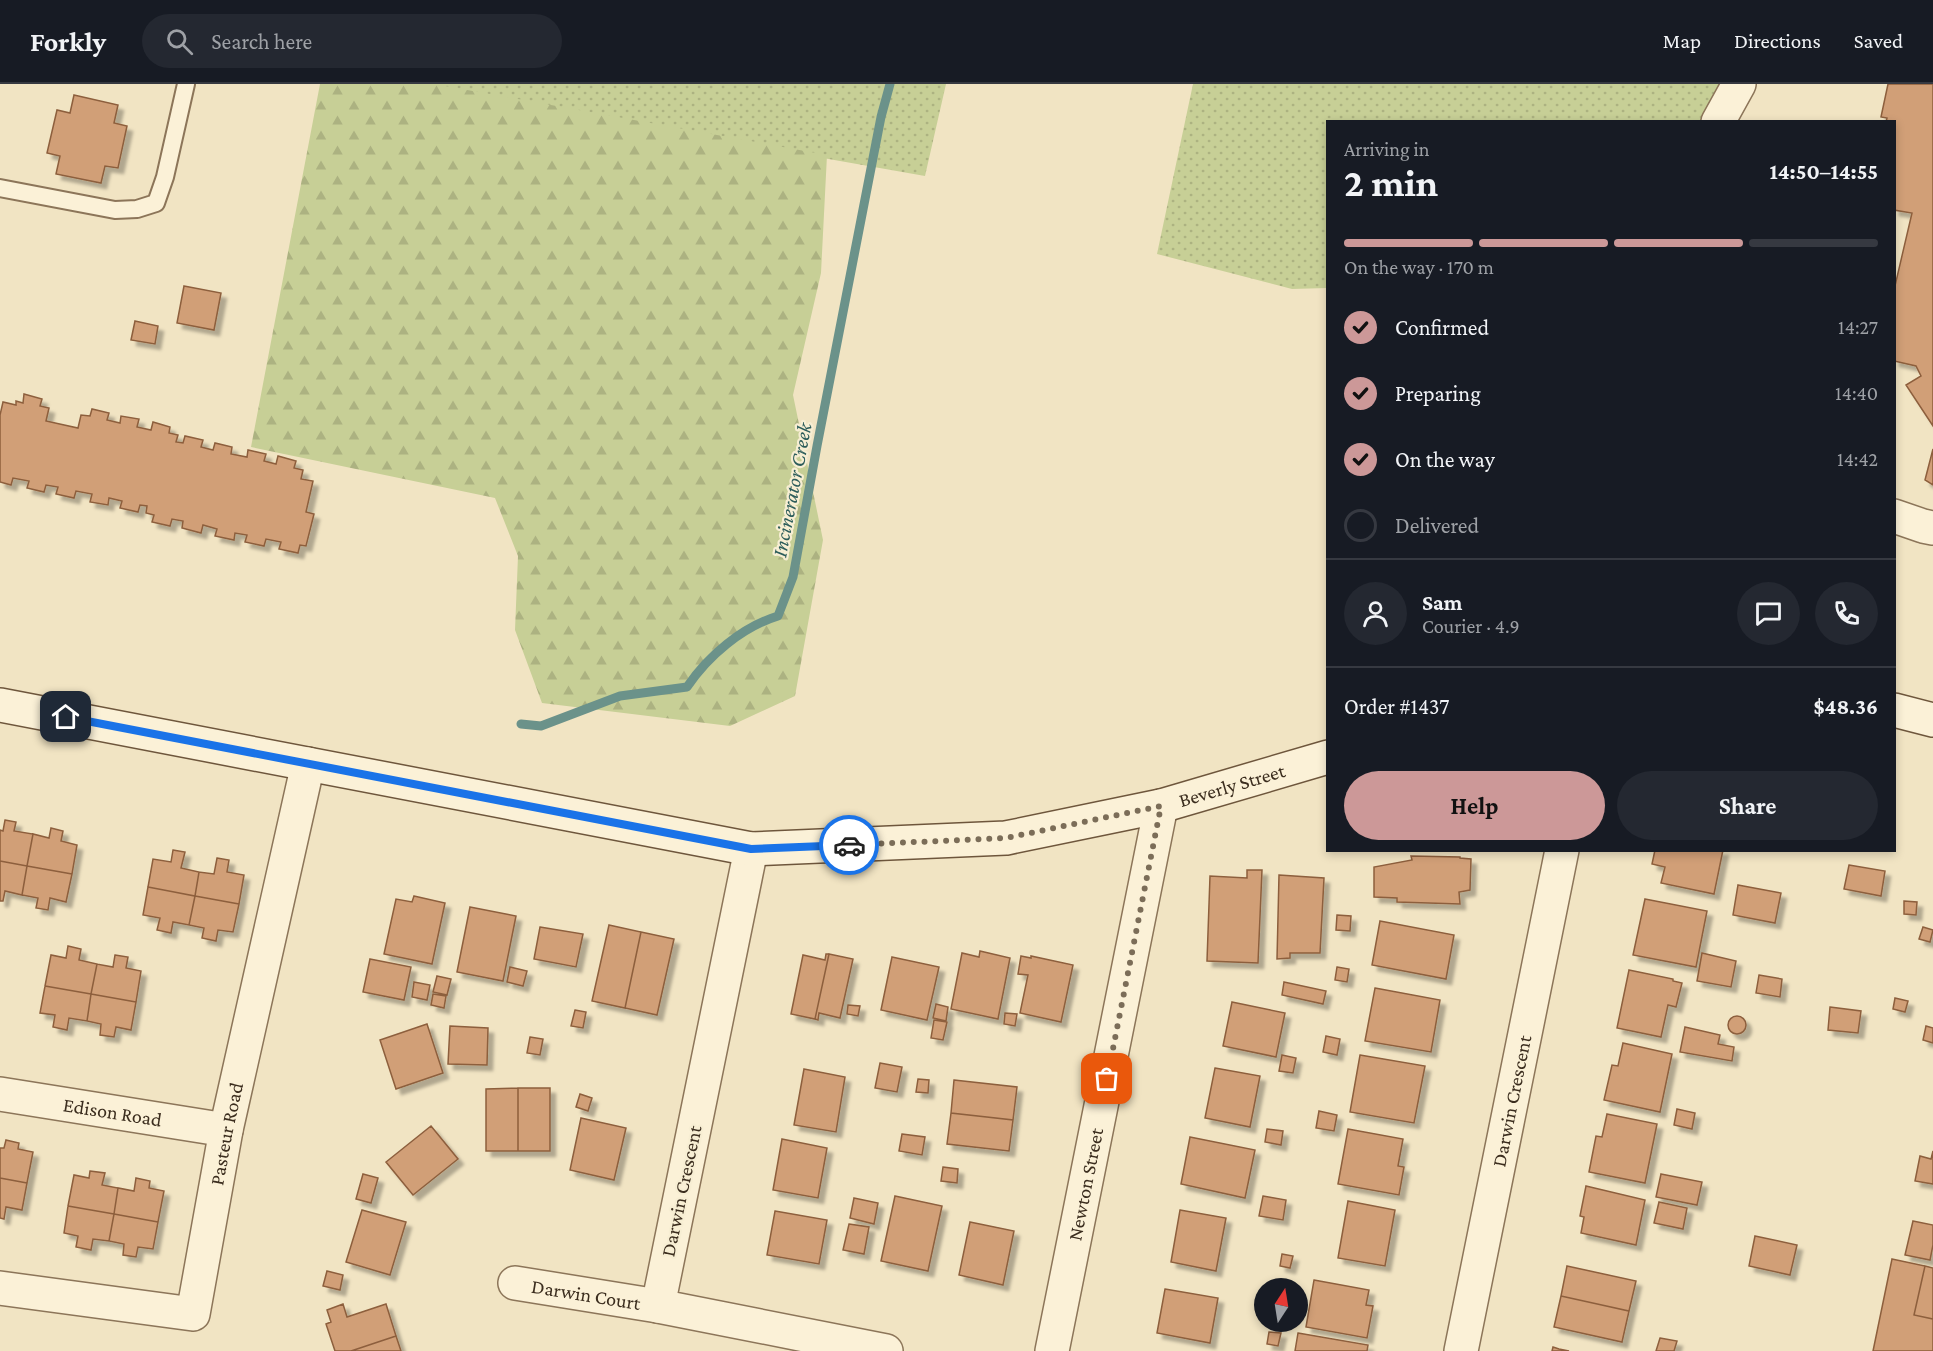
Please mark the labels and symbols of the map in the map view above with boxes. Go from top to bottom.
water label: Incinerator Creek [767,420,817,559]
pin [40,691,91,742]
street label: Beverly Street [1176,759,1288,811]
courier [819,815,879,875]
street label: Darwin Crescent [1487,1033,1535,1169]
pin [1081,1053,1132,1104]
street label: Pasteur Road [205,1080,247,1187]
street label: Edison Road [62,1093,164,1131]
street label: Darwin Crescent [656,1123,706,1259]
street label: Newton Street [1063,1126,1107,1243]
street label: Darwin Court [530,1275,643,1314]
north arrow [1254,1278,1308,1332]

